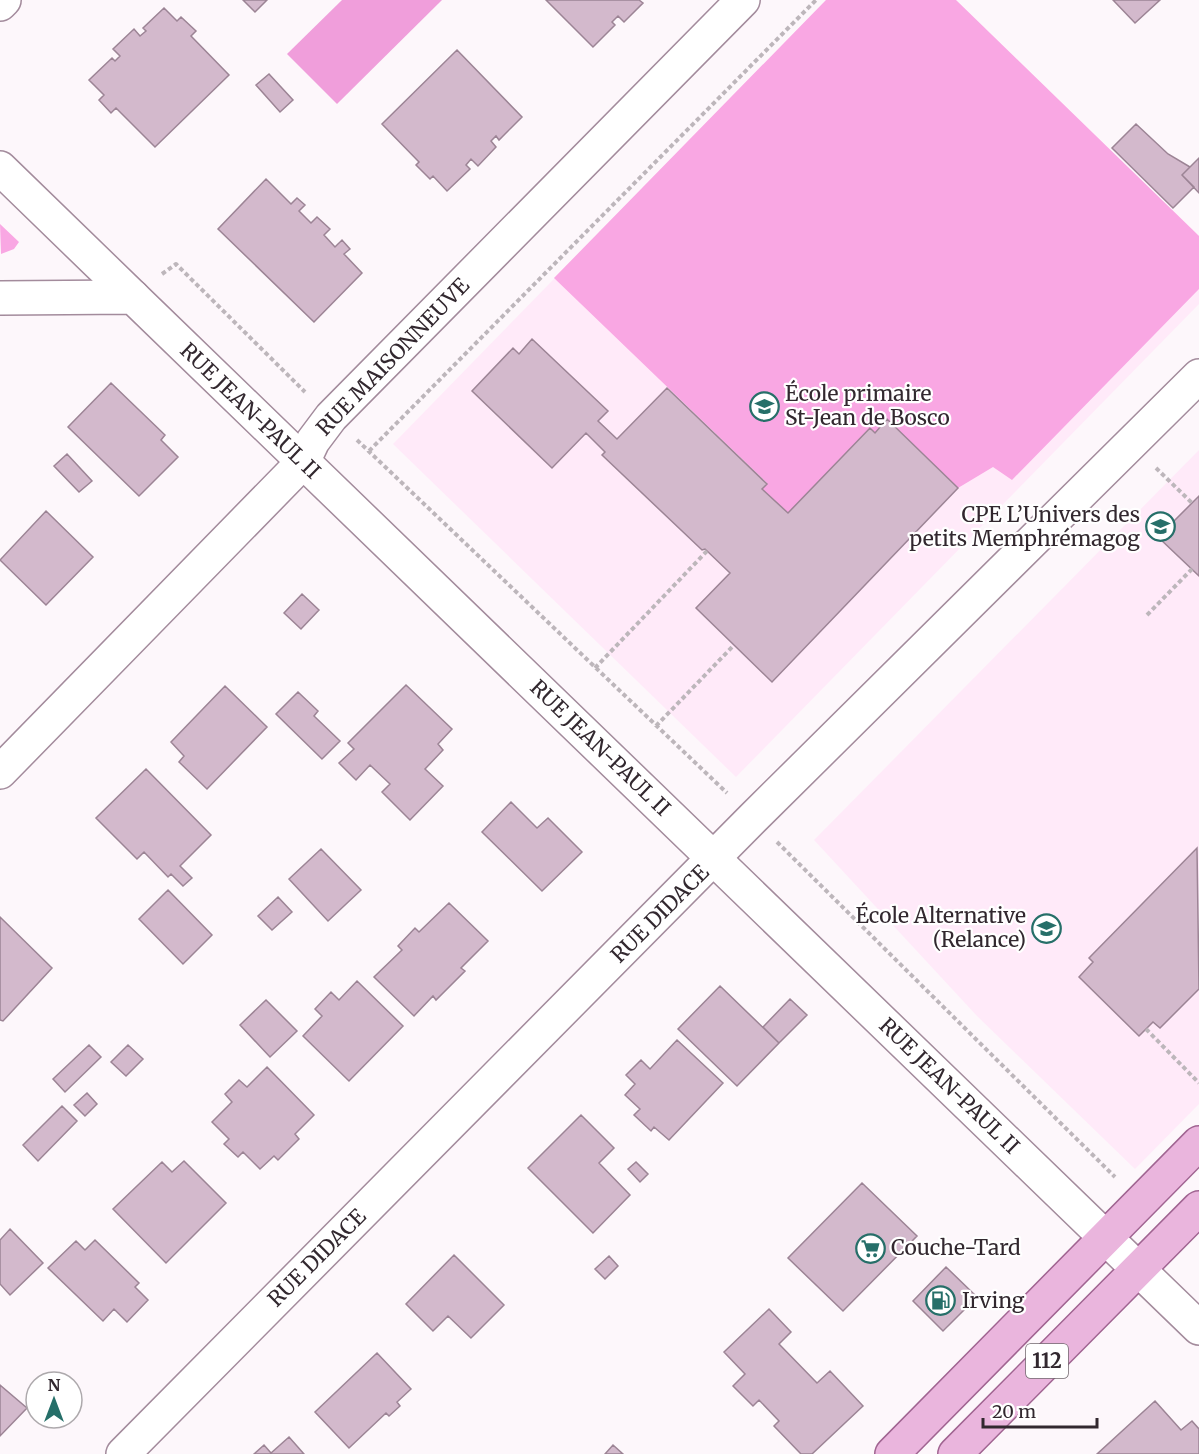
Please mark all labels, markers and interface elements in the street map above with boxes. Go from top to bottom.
street label: RUE MAISONNEUVE [310,272,475,441]
street label: RUE JEAN-PAUL II [175,337,326,485]
place label: École primaire St-Jean de Bosco [785,379,950,431]
school or university icon: École primaire St-Jean de Bosco [748,390,780,422]
place label: CPE L’Univers des petits Memphrémagog [909,501,1140,552]
school or university icon: CPE L’Univers des petits Memphrémagog [1145,511,1177,543]
street label: RUE JEAN-PAUL II [525,674,676,822]
street label: RUE DIDACE [605,859,715,968]
place label: École Alternative (Relance) [855,901,1026,953]
school or university icon: École Alternative (Relance) [1031,912,1063,944]
street label: RUE JEAN-PAUL II [874,1012,1025,1160]
street label: RUE DIDACE [262,1203,372,1312]
supermarket icon: Couche-Tard [854,1232,886,1264]
place label: Couche-Tard [891,1234,1021,1261]
fuel station icon: Irving [925,1285,957,1317]
place label: Irving [962,1287,1025,1314]
road number: 112 [1026,1344,1068,1378]
north arrow [24,1370,84,1430]
text: N [48,1375,61,1395]
scale bar [983,1391,1097,1429]
text: 20 m [992,1400,1036,1423]

